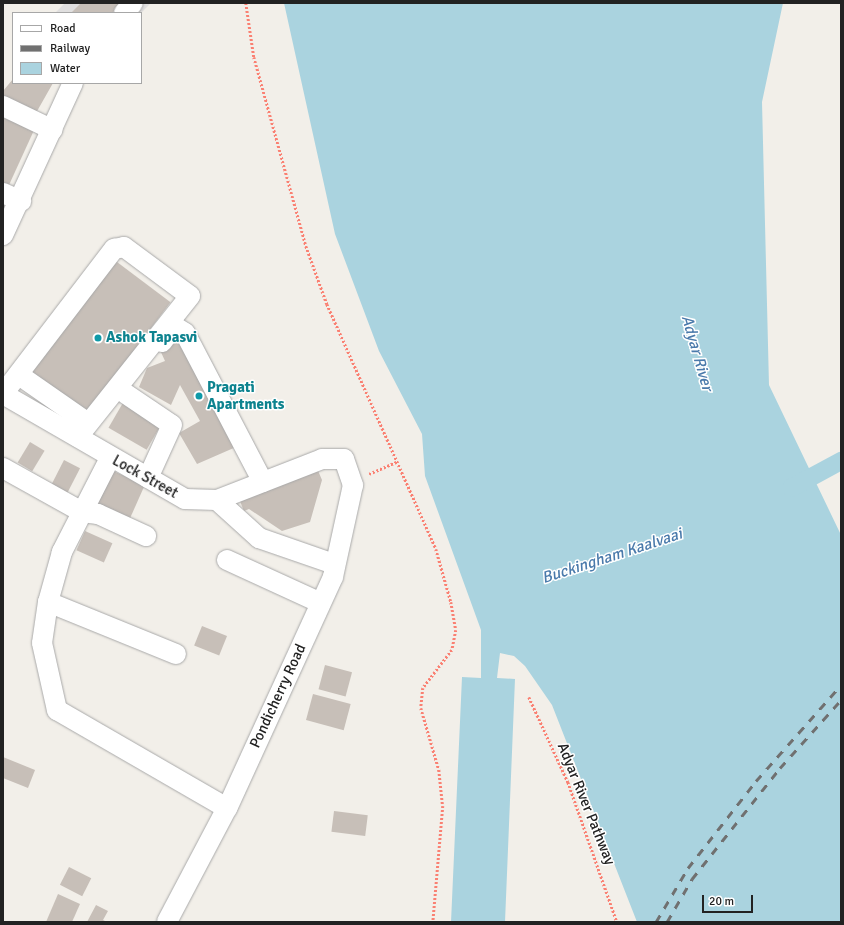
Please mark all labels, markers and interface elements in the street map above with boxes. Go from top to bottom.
legend [12,12,142,84]
text: Road [50,21,76,36]
text: Railway [50,41,90,56]
text: Water [50,61,80,76]
water label: Adyar River [677,313,717,393]
place label: Ashok Tapasvi [106,329,197,347]
marker: Ashok Tapasvi [93,333,103,343]
place label: Pragati Apartments [207,378,285,413]
marker: Pragati Apartments [194,391,204,401]
street label: Lock Street [109,452,181,502]
water label: Buckingham Kaalvaai [539,524,685,588]
street label: Pondicherry Road [246,641,310,751]
street label: Adyar River Pathway [553,740,619,868]
scale bar [704,887,755,913]
text: 20 m [709,894,734,909]

